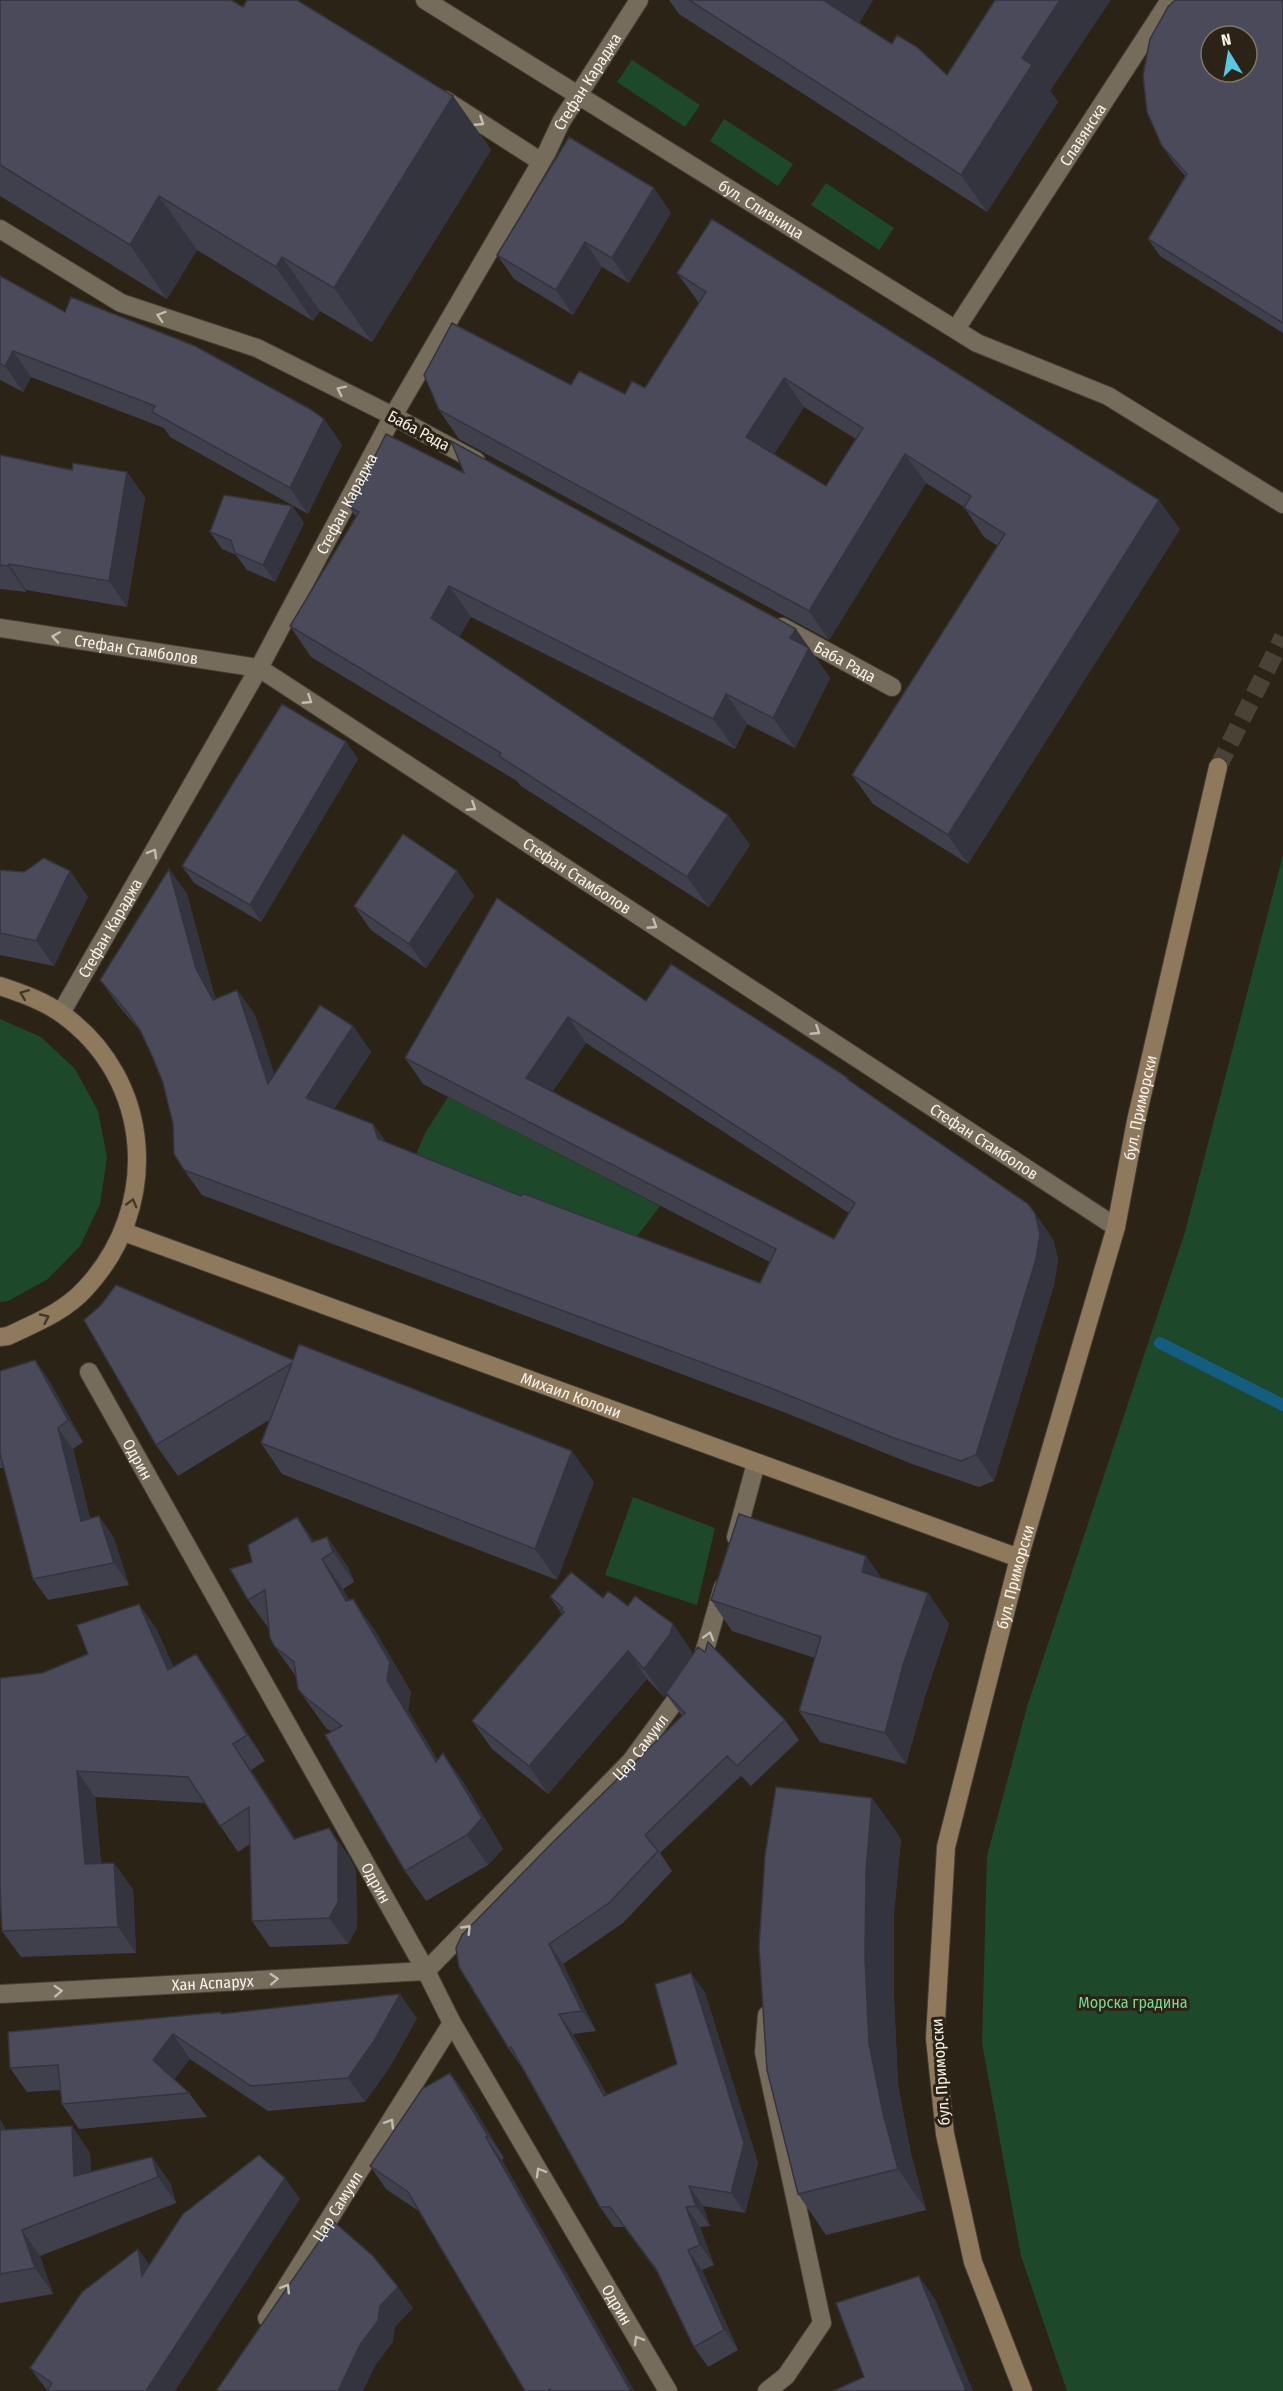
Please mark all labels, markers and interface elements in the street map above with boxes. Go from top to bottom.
north arrow [1199,24,1259,84]
street label: Стефан Караджа [550,30,625,133]
text: N [1220,30,1233,50]
street label: Славянска [1056,100,1110,170]
one-way arrow [473,115,484,126]
street label: бул. Сливница [715,176,807,243]
one-way arrow [156,311,167,324]
one-way arrow [336,386,347,397]
street label: Баба Рада [385,406,453,455]
street label: Стефан Караджа [312,450,382,558]
street label: Стефан Стамболов [73,631,200,669]
one-way arrow [52,632,61,644]
street label: Баба Рада [811,637,879,686]
one-way arrow [302,693,313,704]
one-way arrow [465,800,476,811]
street label: Стефан Стамболов [519,834,635,918]
one-way arrow [146,849,157,859]
street label: Стефан Караджа [74,875,146,981]
one-way arrow [646,918,657,929]
one-way arrow [19,989,29,1002]
one-way arrow [810,1024,820,1036]
street label: бул. Приморски [1120,1053,1161,1162]
street label: Стефан Стамболов [926,1099,1042,1184]
one-way arrow [125,1199,137,1209]
one-way arrow [38,1314,49,1326]
street label: Михаил Колони [518,1368,624,1422]
street label: Одрин [119,1436,157,1483]
street label: бул. Приморски [992,1523,1038,1631]
one-way arrow [702,1631,714,1642]
street label: Цар Самуил [608,1710,672,1785]
street label: Одрин [357,1859,395,1907]
one-way arrow [460,1925,471,1936]
street label: Хан Аспарух [171,1971,254,1995]
one-way arrow [270,1973,279,1986]
one-way arrow [54,1984,63,1997]
park label: Морска градина [1078,1993,1188,2012]
street label: бул. Приморски [927,2018,954,2126]
one-way arrow [382,2119,394,2129]
street label: Цар Самуил [308,2168,367,2245]
one-way arrow [535,2168,547,2178]
street label: Одрин [598,2281,636,2329]
one-way arrow [279,2284,291,2294]
one-way arrow [634,2336,645,2347]

